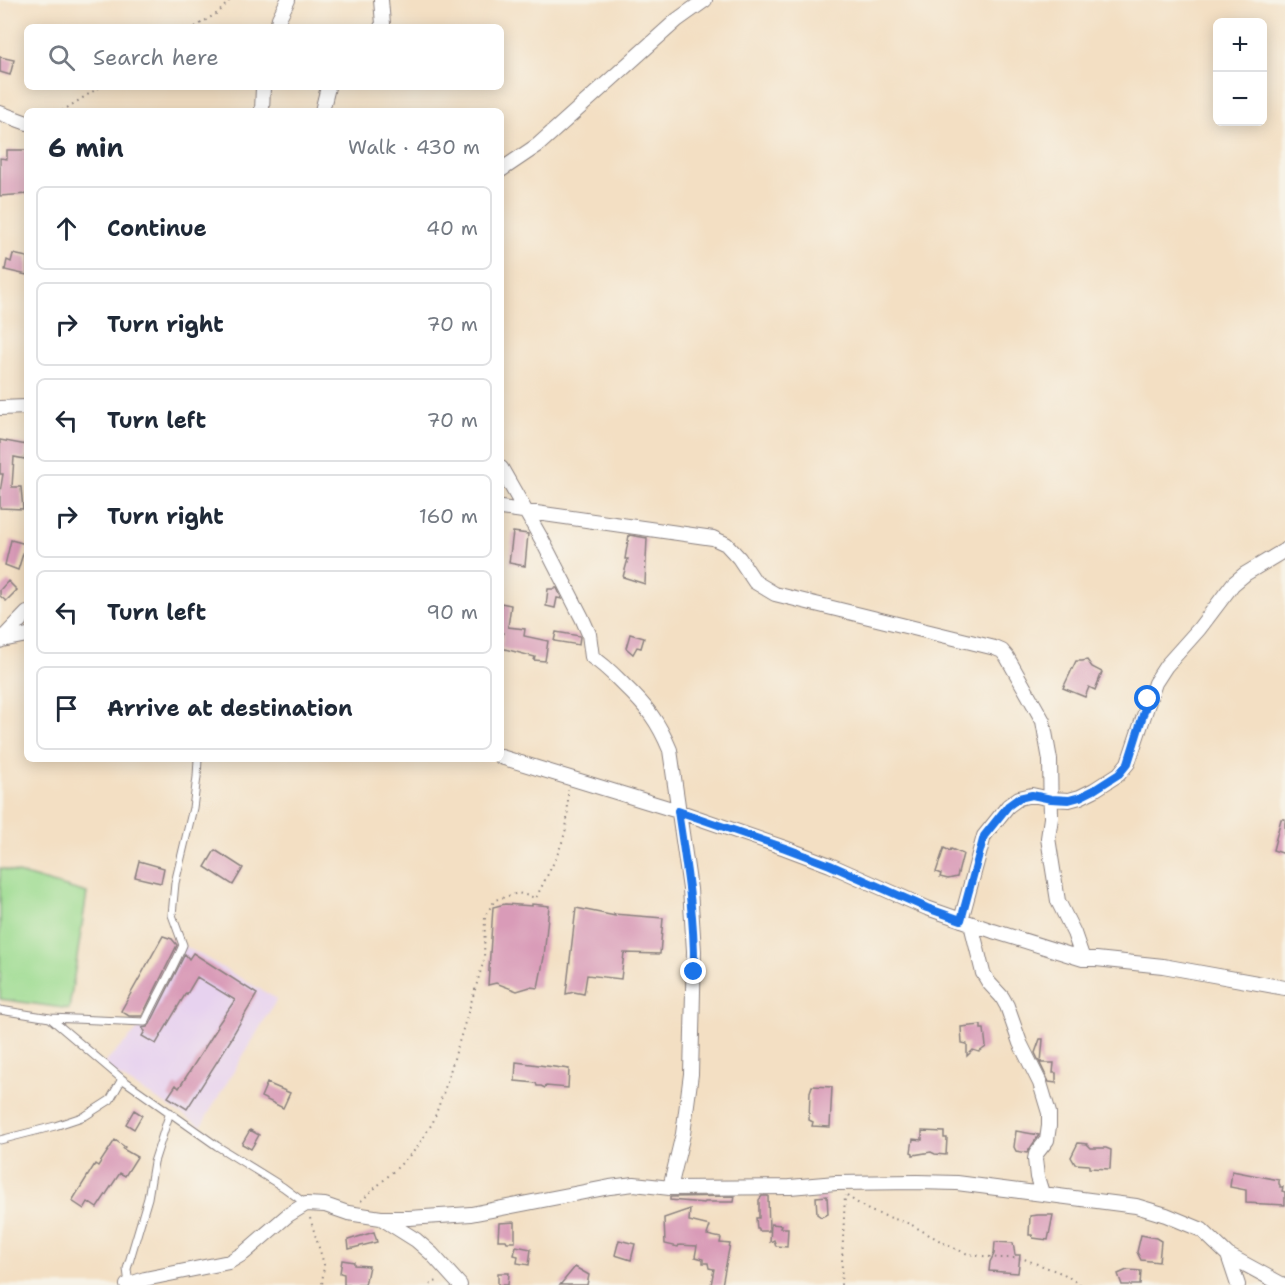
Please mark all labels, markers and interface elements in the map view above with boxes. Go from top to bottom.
map controls [1213,18,1267,126]
button: + [1213,18,1267,72]
search box [24,24,504,90]
icon: search [45,41,78,74]
text: Search here [93,43,219,72]
button: − [1213,72,1267,126]
text: 6 min [48,130,124,165]
text: Walk · 430 m [348,134,480,160]
icon: ahead [50,212,83,245]
text: Continue [107,214,207,243]
text: 40 m [426,215,478,241]
icon: right [50,308,83,341]
text: Turn right [107,310,224,339]
text: 70 m [426,311,478,337]
icon: left [50,404,83,437]
text: Turn left [107,406,206,435]
text: 70 m [426,407,478,433]
icon: right [50,500,83,533]
text: Turn right [107,502,224,531]
text: 160 m [419,503,478,529]
icon: left [50,596,83,629]
text: Turn left [107,598,206,627]
text: 90 m [426,599,478,625]
route start [1134,685,1160,711]
icon: arrive [50,692,83,725]
text: Arrive at destination [107,694,353,723]
route end [680,958,706,984]

